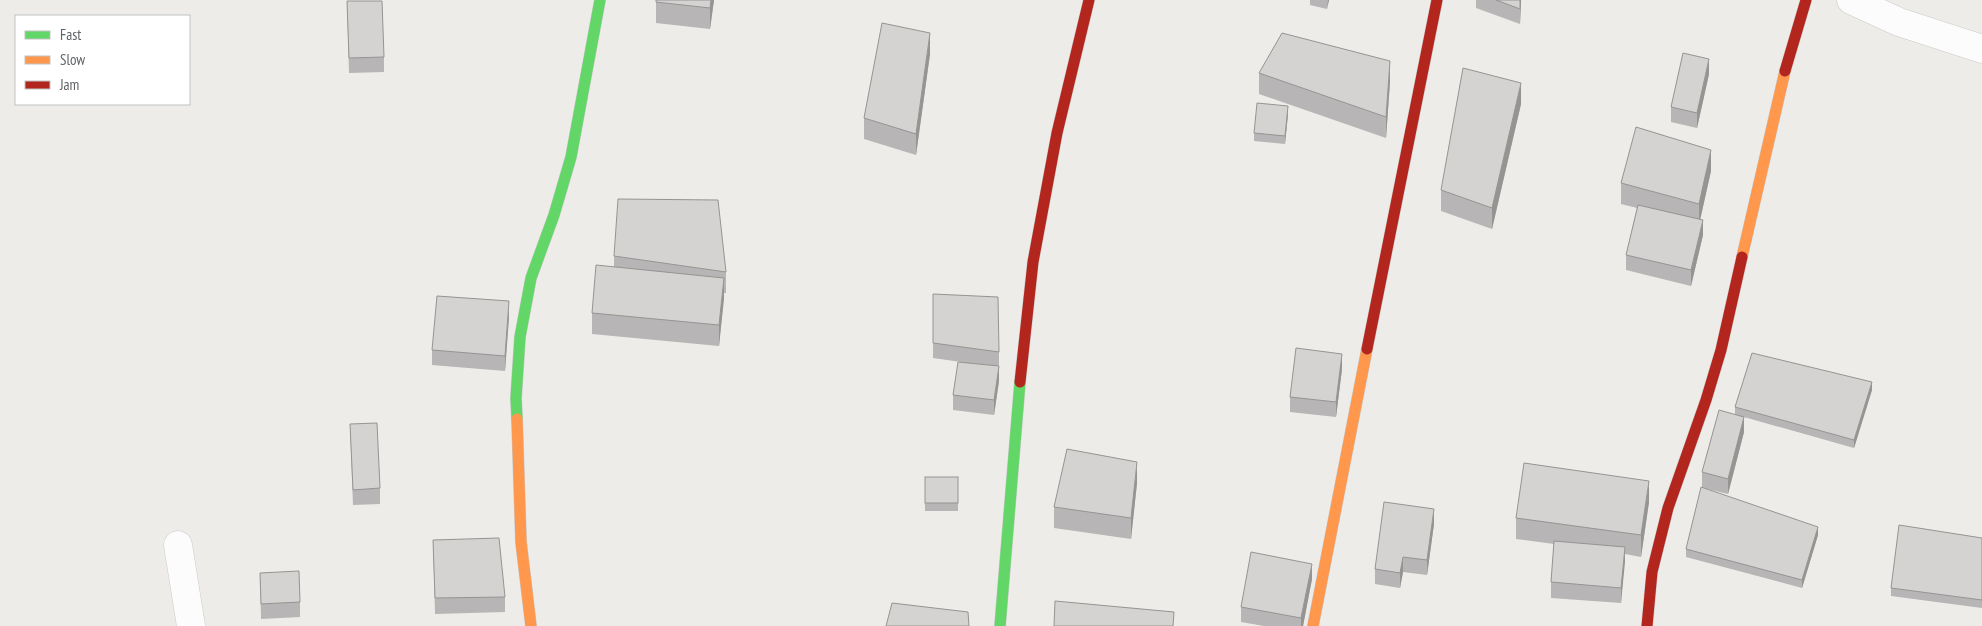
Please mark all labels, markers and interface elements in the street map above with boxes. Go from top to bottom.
legend [15,15,190,105]
text: Fast [60,25,81,44]
text: Slow [60,50,85,69]
text: Jam [59,75,79,94]

